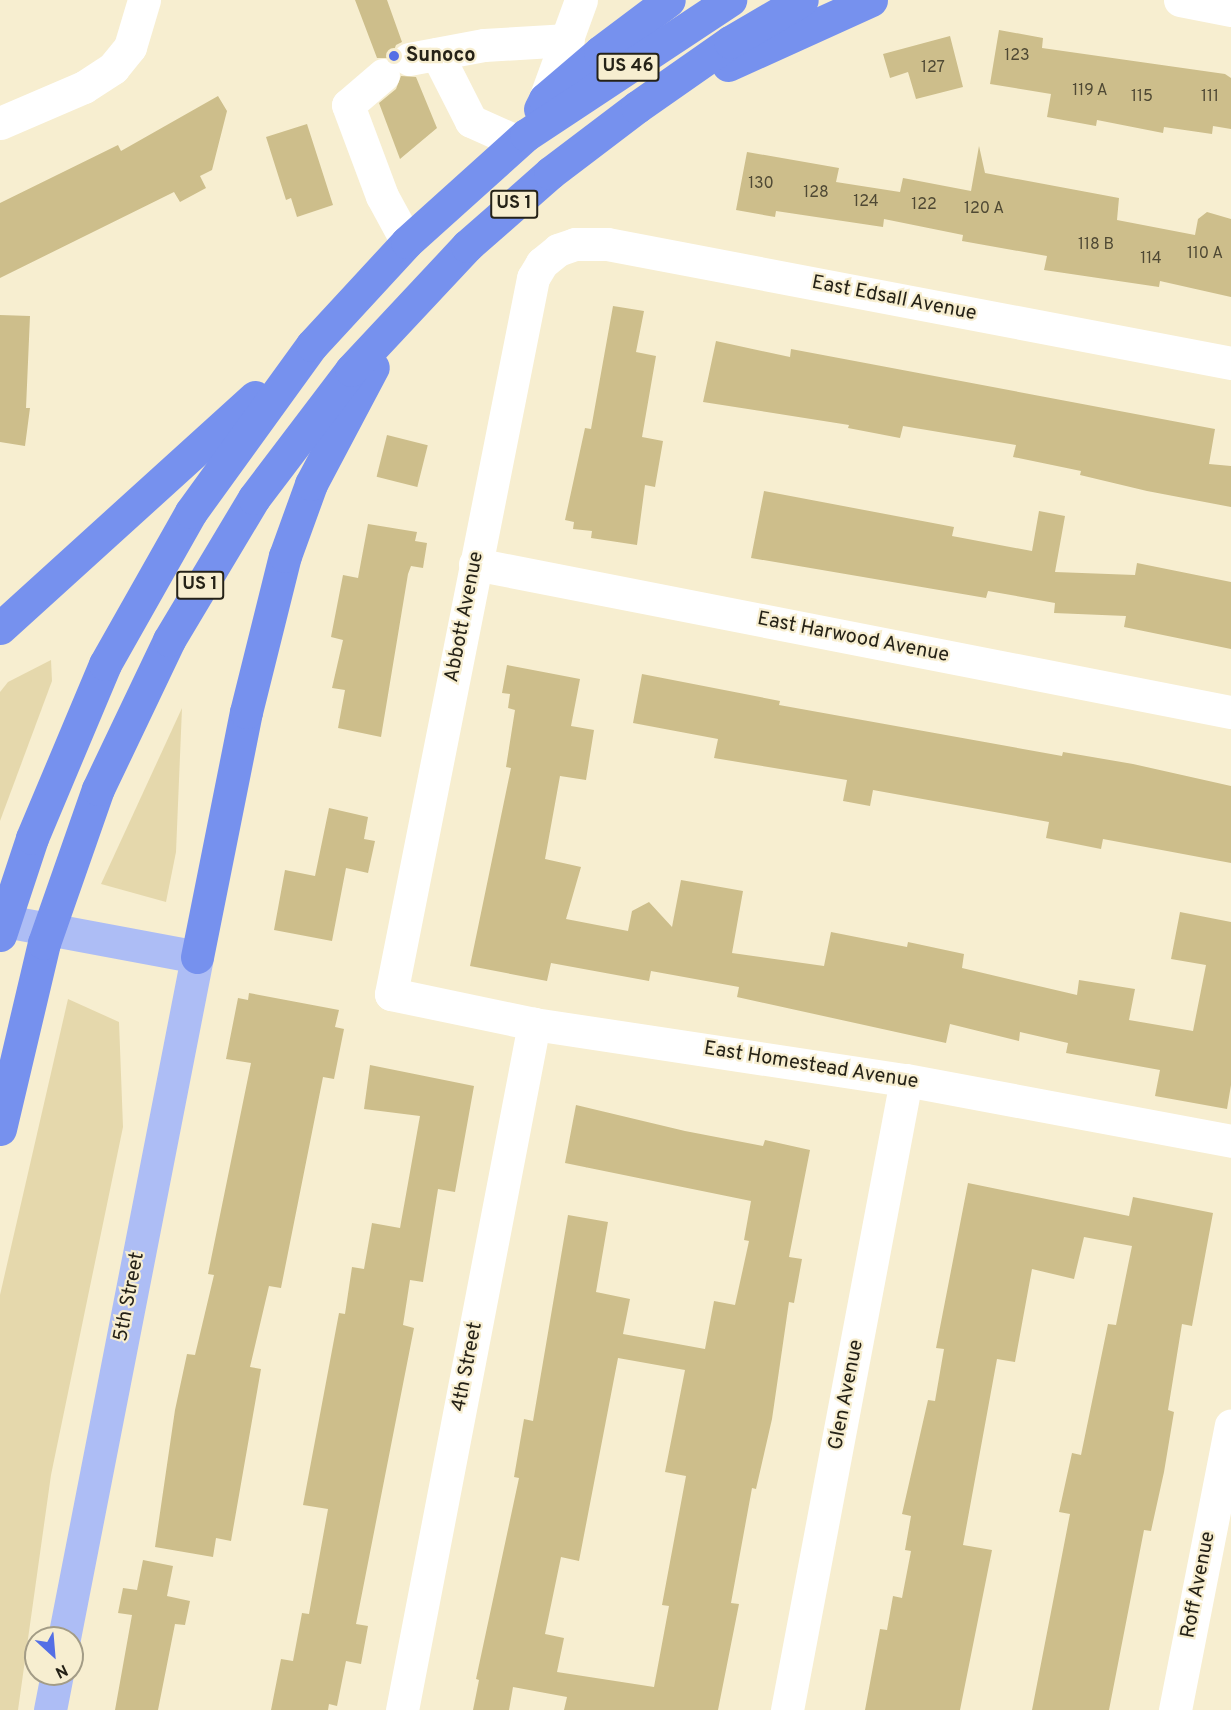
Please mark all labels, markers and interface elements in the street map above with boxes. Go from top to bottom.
place label: Sunoco [406,44,476,68]
house number: 123 [1004,46,1030,66]
marker: Sunoco [387,49,401,63]
road number: US 46 [596,52,660,82]
house number: 127 [921,58,945,78]
house number: 119 A [1072,81,1108,101]
house number: 115 [1131,87,1153,107]
house number: 111 [1201,87,1219,107]
house number: 130 [748,174,774,194]
house number: 128 [803,183,829,203]
road number: US 1 [490,189,538,219]
house number: 124 [853,192,879,212]
house number: 122 [911,195,937,215]
house number: 120 A [964,199,1004,219]
house number: 118 B [1078,235,1114,255]
house number: 110 A [1187,244,1223,264]
house number: 114 [1140,249,1162,269]
street label: East Edsall Avenue [809,271,979,327]
street label: Abbott Avenue [440,549,490,685]
road number: US 1 [176,570,224,600]
street label: East Harwood Avenue [755,608,951,668]
street label: East Homestead Avenue [702,1037,920,1095]
street label: 5th Street [110,1250,150,1344]
street label: 4th Street [448,1320,488,1414]
street label: Glen Avenue [824,1337,870,1453]
street label: Roff Avenue [1177,1529,1221,1641]
north arrow [24,1626,84,1686]
text: N [51,1659,71,1682]

